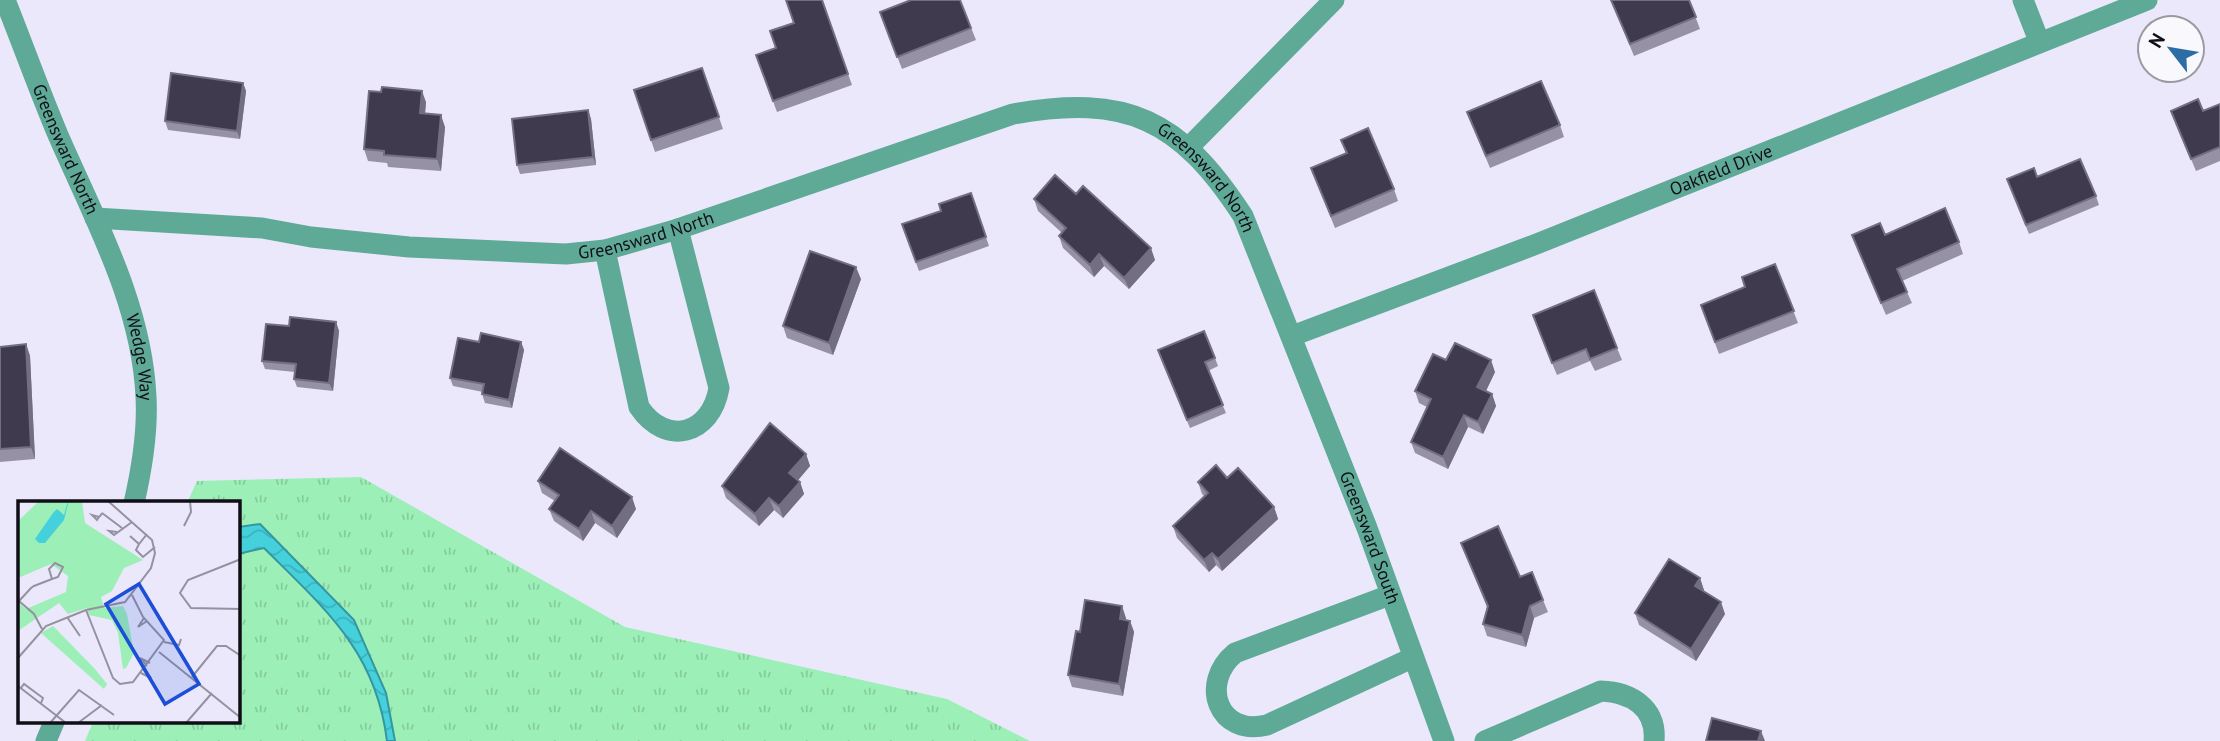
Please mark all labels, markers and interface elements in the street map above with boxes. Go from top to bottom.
north arrow [2136,14,2206,84]
text: N [2143,29,2170,52]
street label: Greensward North [28,81,104,218]
street label: Greensward North [1153,117,1260,236]
street label: Oakfield Drive [1666,139,1776,201]
street label: Greensward North [577,206,717,264]
street label: Wedge Way [121,311,158,402]
street label: Greensward South [1335,468,1406,607]
inset map [18,501,240,724]

